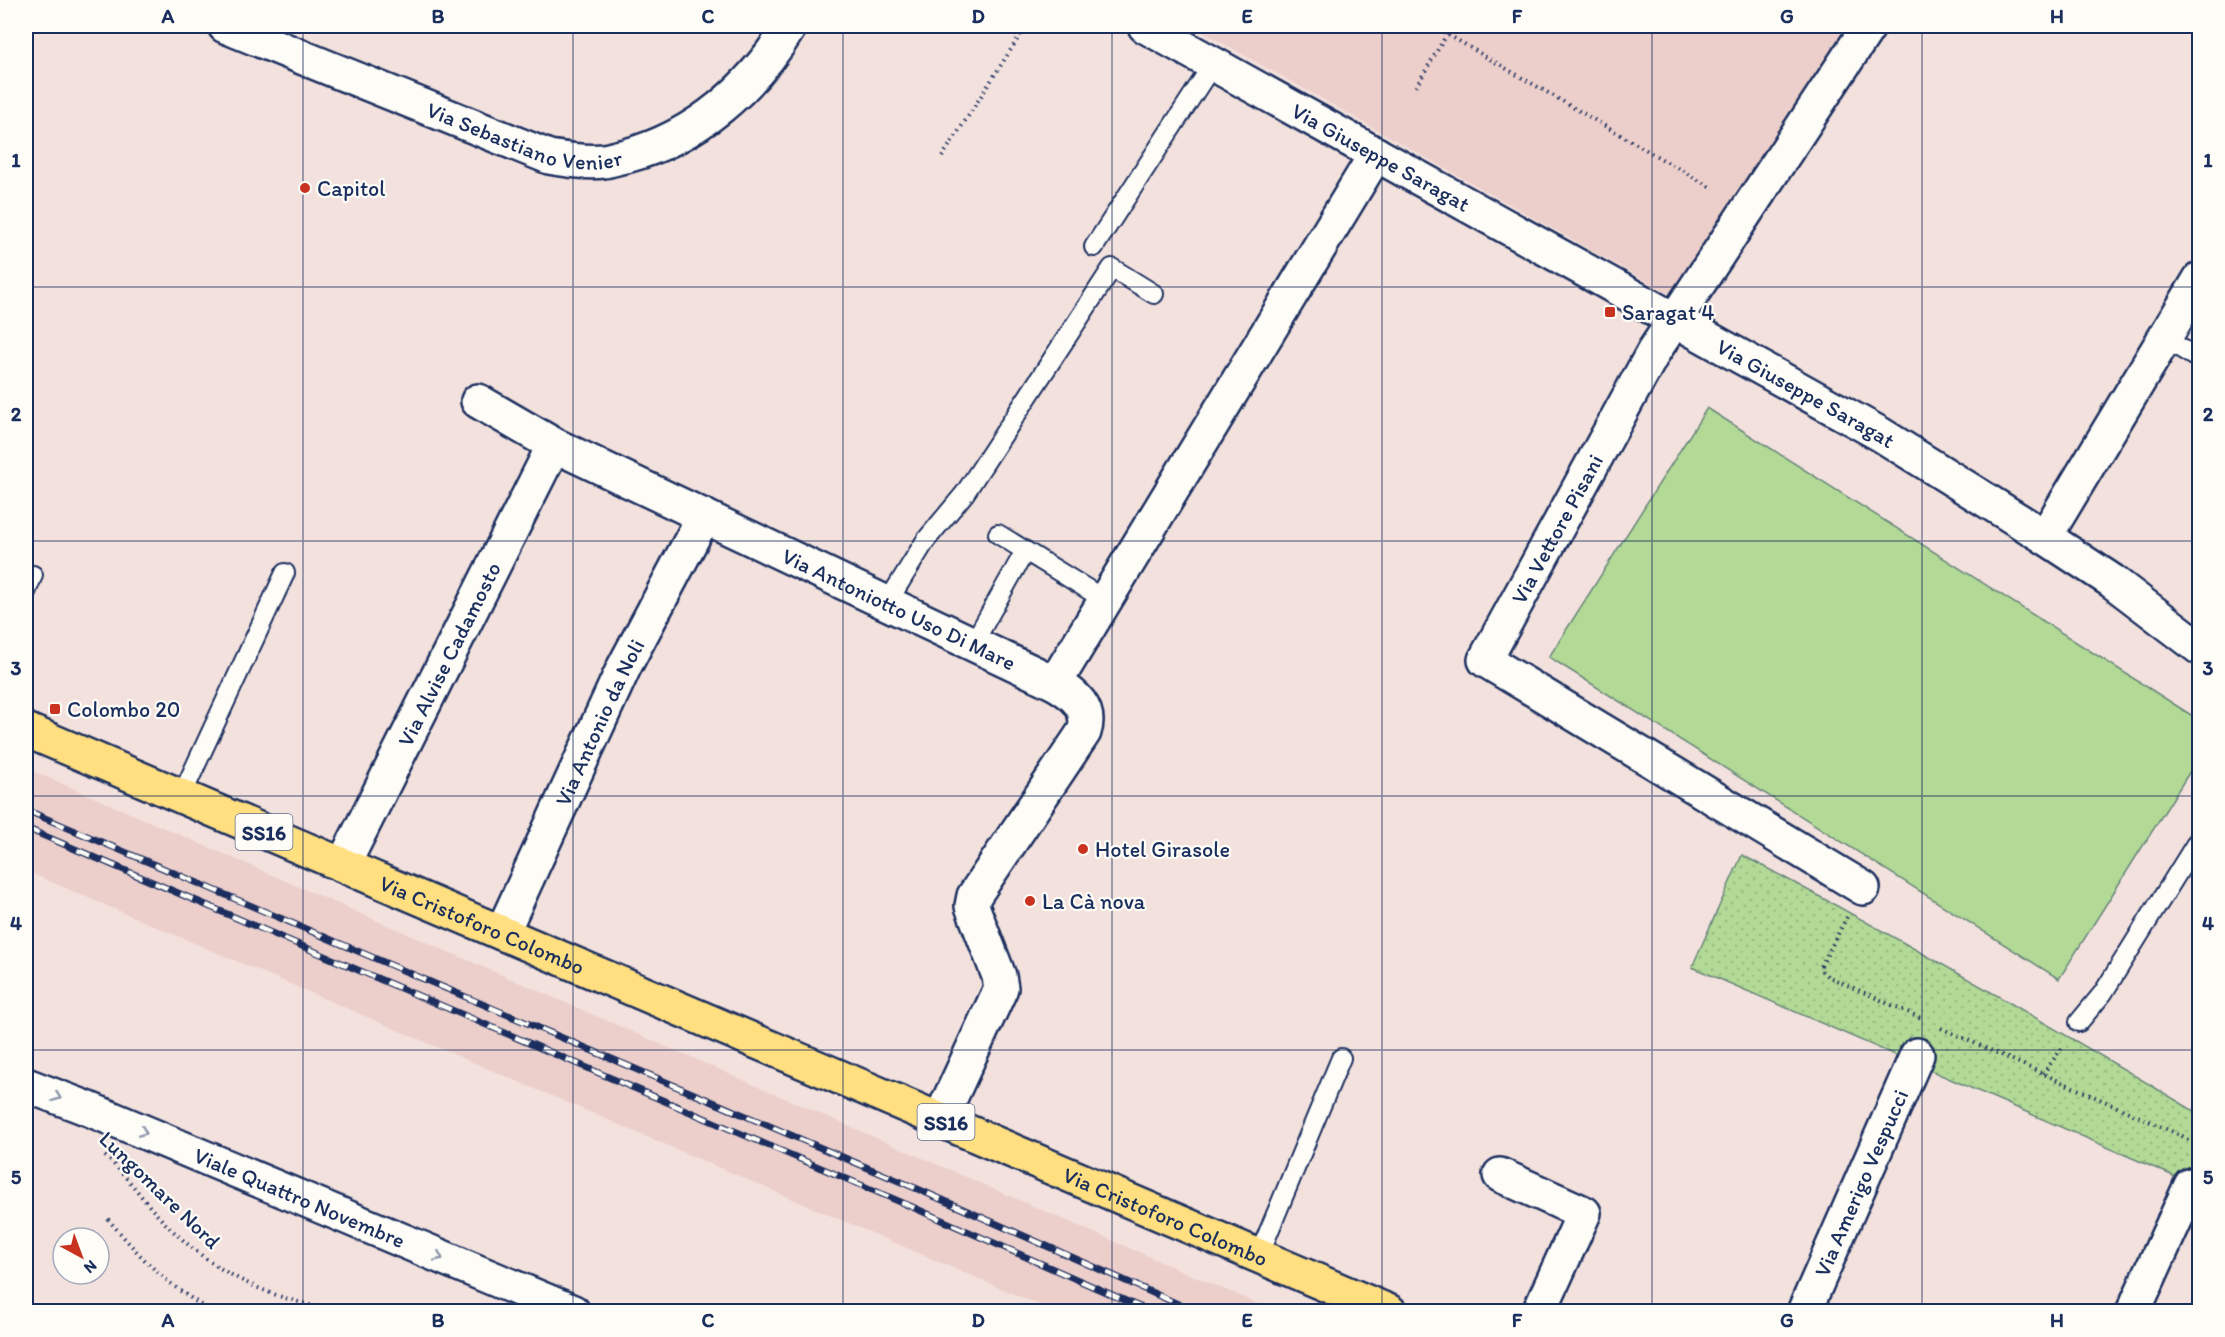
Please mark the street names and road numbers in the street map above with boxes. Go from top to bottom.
street label: Via Sebastiano Venier [423,96,625,175]
street label: Via Giuseppe Saragat [1287,97,1475,217]
street label: Via Giuseppe Saragat [1712,333,1900,454]
street label: Via Vettore Pisani [1505,449,1609,608]
street label: Via Antoniotto Uso Di Mare [778,542,1020,676]
street label: Via Alvise Cadamosto [391,557,507,751]
street label: Via Antonio da Noli [549,634,650,810]
road number: SS16 [236,814,292,850]
street label: Via Cristoforo Colombo [376,869,589,980]
street label: Via Amerigo Vespucci [1808,1085,1914,1281]
road number: SS16 [918,1104,974,1140]
street label: Lungomare Nord [94,1125,226,1255]
street label: Viale Quattro Novembre [190,1141,409,1254]
street label: Via Cristoforo Colombo [1059,1161,1272,1272]

